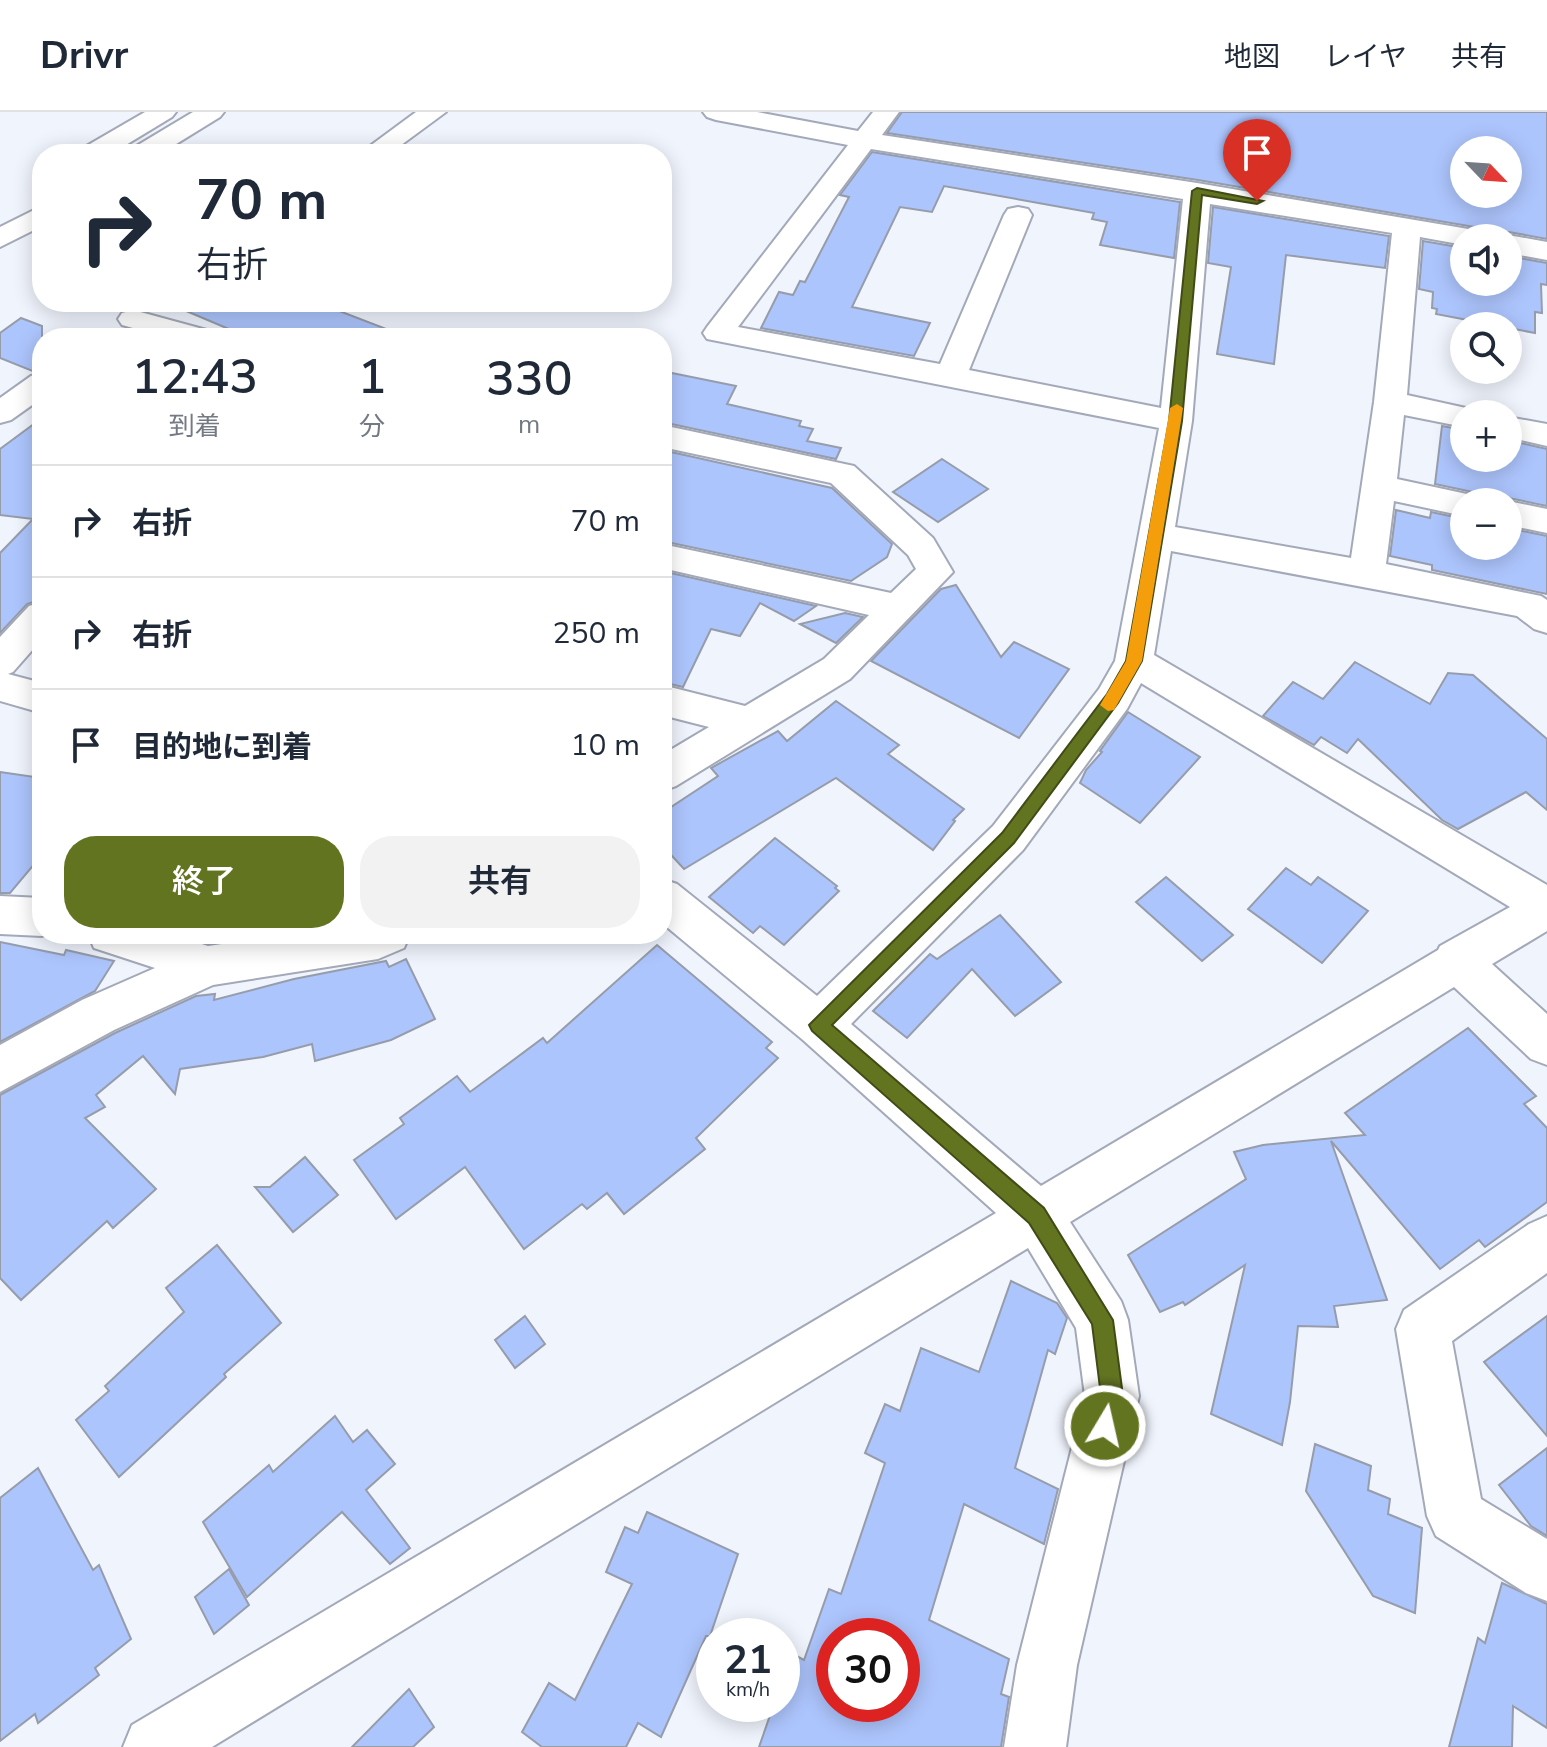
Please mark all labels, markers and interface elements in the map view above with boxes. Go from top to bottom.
text: Drivr [40,30,128,81]
text: 地図 [1224,38,1280,76]
text: レイヤ [1324,38,1407,76]
text: 共有 [1451,38,1507,76]
pin [1223,119,1291,201]
icon: arrive [1235,131,1279,175]
north arrow [1450,136,1522,208]
map controls [1450,136,1522,560]
text: 70 m [196,162,327,239]
icon: right [64,176,168,280]
button: sound [1450,224,1522,296]
text: 右折 [196,241,268,290]
button: search [1450,312,1522,384]
text: 12:43 [132,344,258,410]
text: 1 [358,344,386,410]
text: 330 [486,346,572,412]
button: + [1450,400,1522,472]
text: m [518,407,540,442]
text: 到着 [169,409,221,444]
text: 分 [359,409,385,444]
button: − [1450,488,1522,560]
icon: right [64,499,108,543]
text: 70 m [571,501,640,542]
text: 右折 [132,503,192,544]
icon: right [64,611,108,655]
text: 250 m [553,613,640,654]
text: 右折 [132,615,192,656]
icon: arrive [64,723,108,767]
text: 10 m [571,725,640,766]
text: 目的地に到着 [132,727,312,768]
button: 終了 [64,836,344,928]
button: 共有 [360,836,640,928]
position arrow [1063,1384,1147,1468]
speed limit sign: 30 [816,1618,920,1722]
text: 21 [724,1633,772,1687]
text: km/h [726,1676,770,1703]

